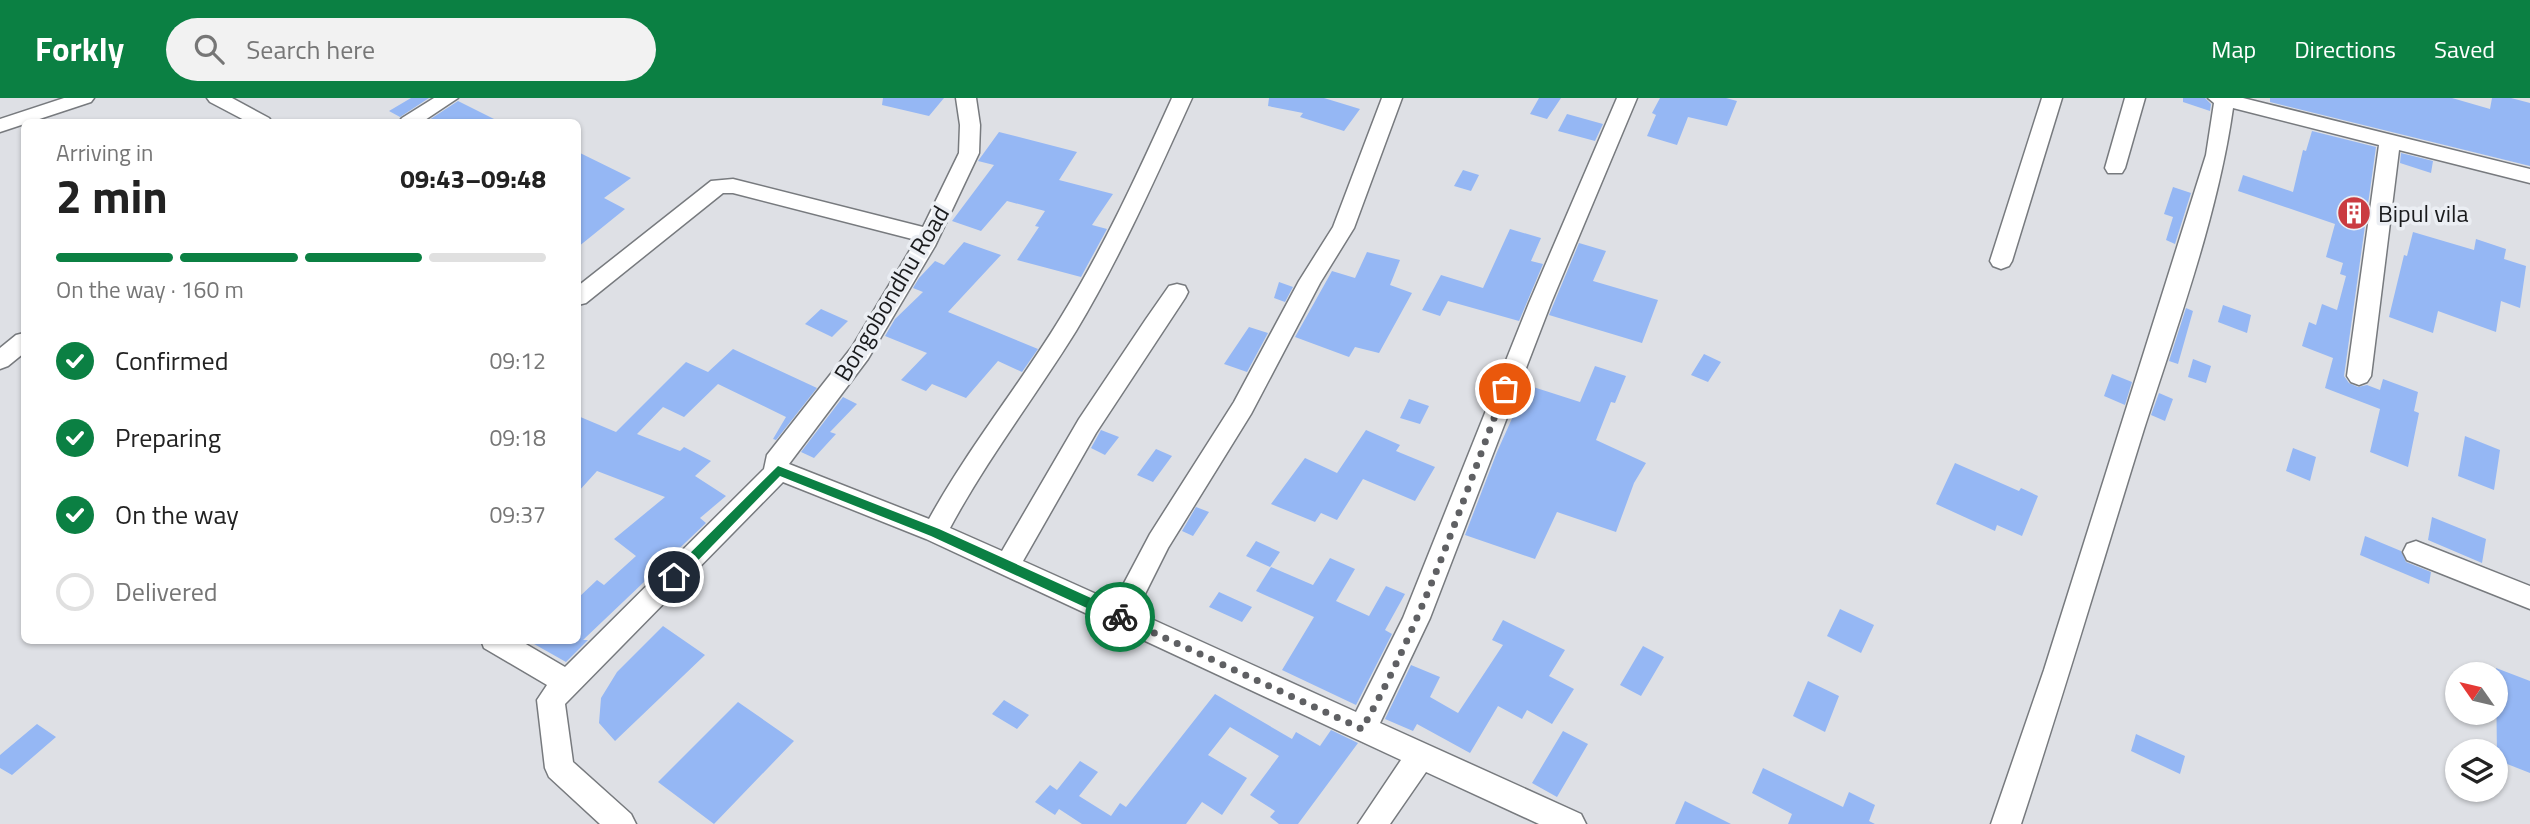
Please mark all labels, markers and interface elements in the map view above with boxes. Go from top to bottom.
search box [166,18,656,81]
text: Forkly [35,24,124,74]
icon: search [190,30,228,68]
text: Search here [246,30,375,69]
text: Map [2211,31,2256,67]
text: Directions [2294,31,2396,67]
text: Saved [2434,31,2495,67]
text: Arriving in [56,135,153,170]
text: 09:43–09:48 [400,159,546,198]
text: 2 min [56,161,168,231]
building icon: Bipul vila [2335,194,2373,232]
place label: Bipul vila [2378,195,2469,231]
street label: Bongobondhu Road [824,198,958,388]
text: On the way · 160 m [56,272,244,307]
text: Confirmed [115,341,229,380]
icon: check [56,342,94,380]
text: 09:12 [489,343,546,378]
pin [1475,359,1535,419]
icon: bag [1486,370,1524,408]
text: Preparing [115,418,221,457]
icon: check [56,419,94,457]
text: 09:18 [489,420,546,455]
text: On the way [115,495,239,534]
icon: check [56,496,94,534]
text: 09:37 [489,497,546,532]
pin [644,547,704,607]
icon: home [655,558,693,596]
text: Delivered [115,572,218,611]
courier [1085,582,1155,652]
icon: bike [1101,598,1139,636]
north arrow [2445,662,2508,724]
map controls [2445,662,2508,802]
button: layers [2445,739,2508,802]

